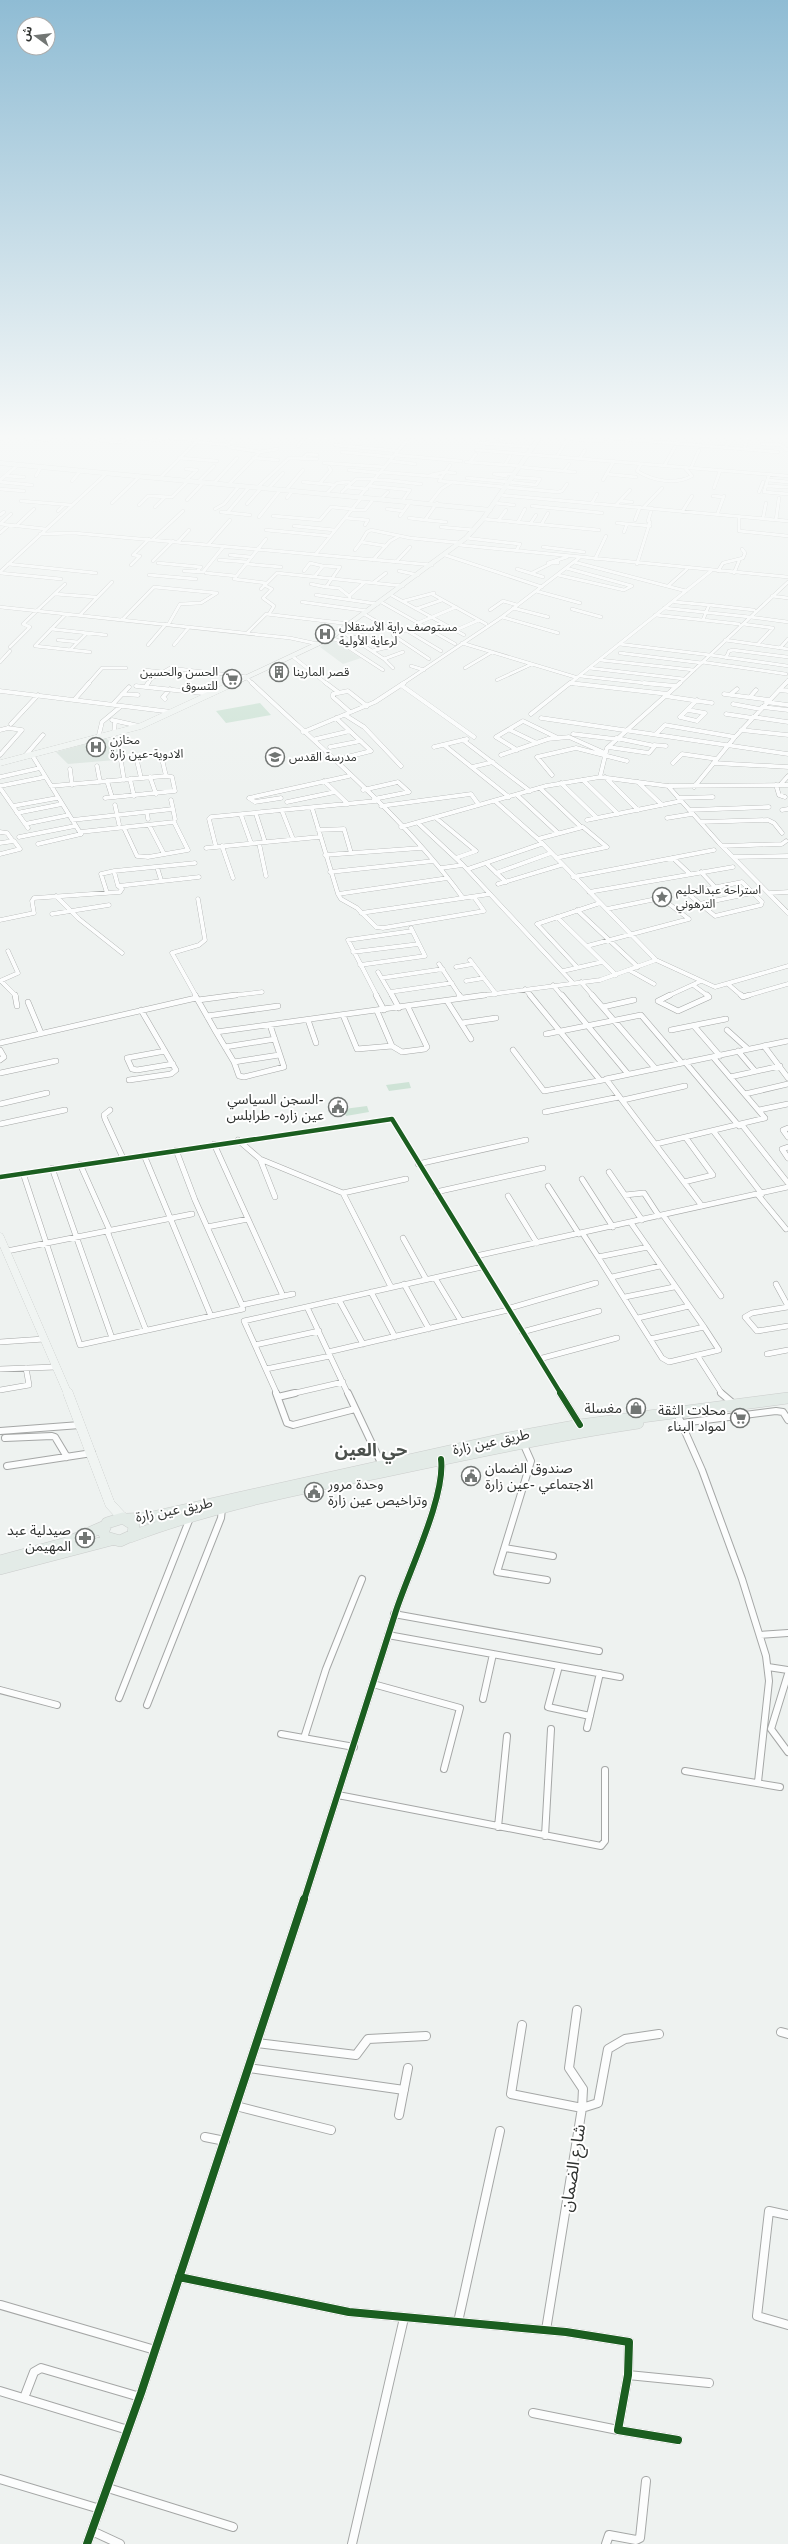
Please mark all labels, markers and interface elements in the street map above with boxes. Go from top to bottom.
north arrow [16,16,56,56]
text: ش [19,25,35,43]
place label: مستوصف راية الأستقلال لرعاية الأولية [339,620,457,648]
hospital icon: مستوصف راية الأستقلال لرعاية الأولية [314,623,336,645]
building icon: قصر المارينا [268,661,290,683]
place label: الحسن والحسين للتسوق [140,665,218,693]
place label: قصر المارينا [293,665,349,679]
supermarket icon: الحسن والحسين للتسوق [221,668,243,690]
place label: مخازن الادوية-عين زارة [110,733,184,761]
hospital icon: مخازن الادوية-عين زارة [85,736,107,758]
school or university icon: مدرسة القدس [264,746,286,768]
place label: مدرسة القدس [289,750,357,764]
place label: استراحة عبدالحليم الترهوني [676,883,761,914]
place icon: استراحة عبدالحليم الترهوني [651,886,673,908]
place label: السجن السياسي- عين زاره- طرابلس [226,1091,324,1124]
public building icon: السجن السياسي- عين زاره- طرابلس [327,1096,349,1118]
shop icon: مغسلة [625,1397,647,1419]
place label: مغسلة [584,1400,622,1417]
place label: محلات الثقة لمواد البناء [658,1402,726,1435]
supermarket icon: محلات الثقة لمواد البناء [729,1407,751,1429]
street label: طريق عين زارة [451,1426,531,1459]
district label: حي العين [335,1439,407,1464]
place label: صندوق الضمان الاجتماعي -عين زارة [485,1460,593,1495]
public building icon: صندوق الضمان الاجتماعي -عين زارة [460,1465,482,1487]
place label: وحدة مرور وتراخيص عين زارة [327,1476,428,1509]
public building icon: وحدة مرور وتراخيص عين زارة [303,1481,325,1503]
street label: طريق عين زارة [134,1494,214,1527]
place label: صيدلية عبد المهيمن [7,1522,71,1555]
pharmacy icon: صيدلية عبد المهيمن [74,1527,96,1549]
street label: شارع الضمان [556,2123,592,2214]

